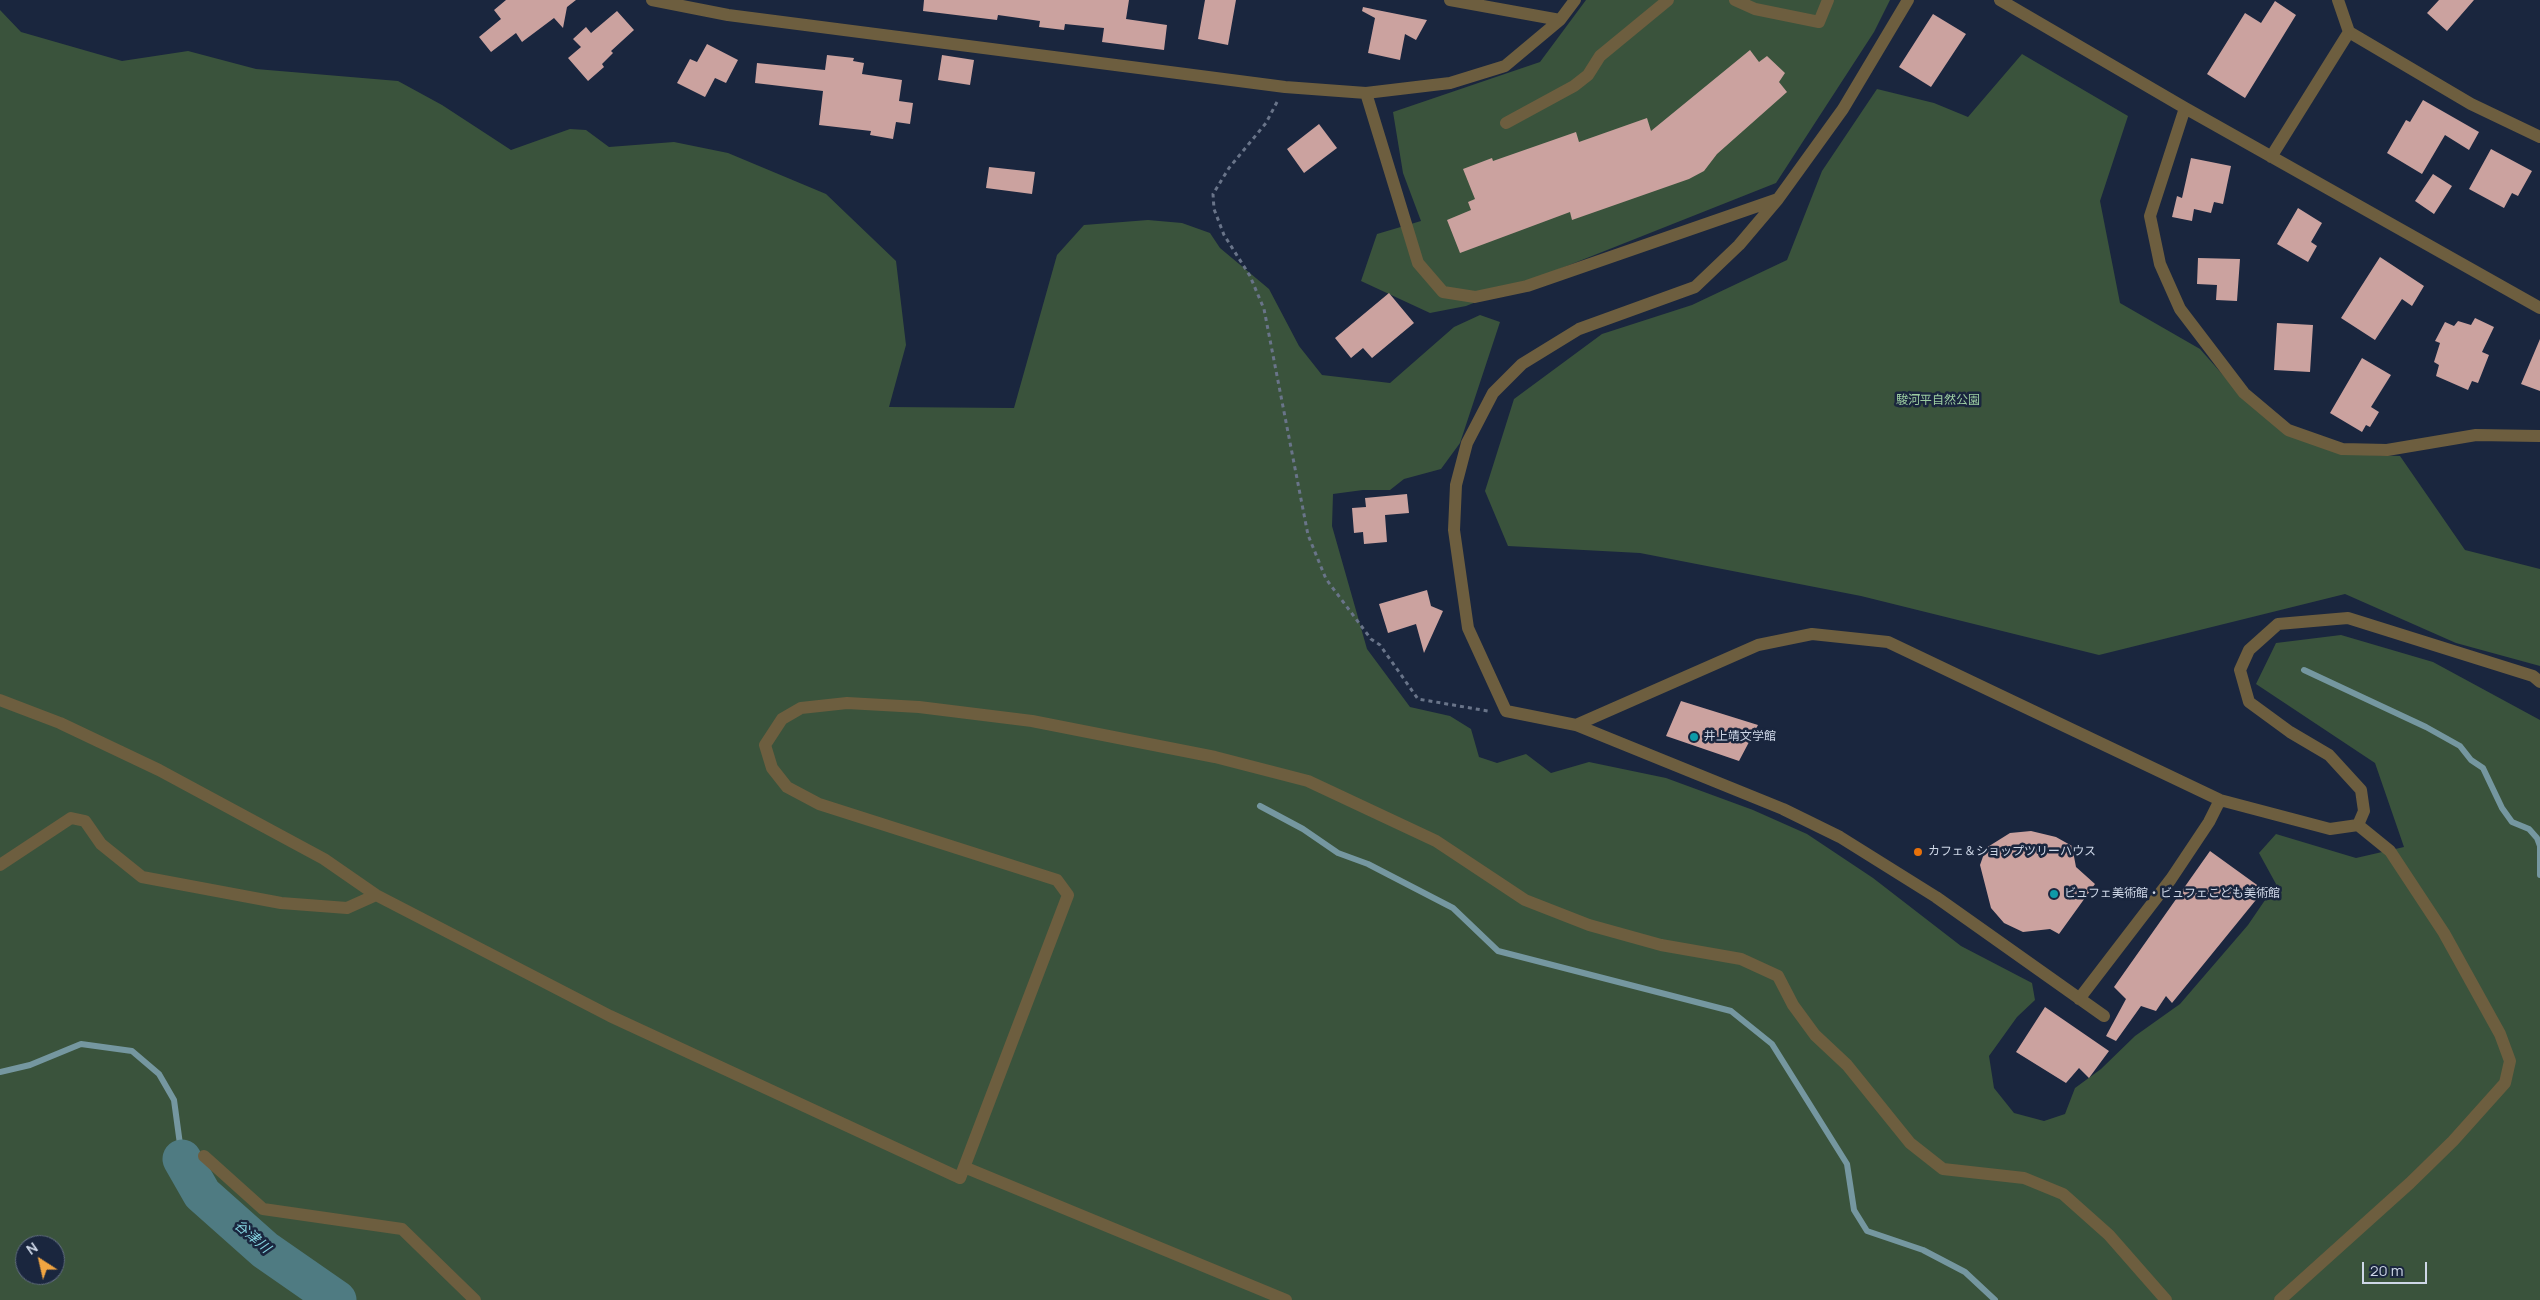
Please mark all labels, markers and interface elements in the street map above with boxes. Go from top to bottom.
park label: 駿河平自然公園 [1896,394,1980,408]
place label: 井上靖文学館 [1704,730,1776,744]
marker: 井上靖文学館 [1688,731,1700,743]
place label: カフェ＆ショップツリーハウス [1928,845,2096,859]
marker: カフェ＆ショップツリーハウス [1912,846,1924,858]
place label: ビュフェ美術館・ビュフェこども美術館 [2064,887,2280,901]
marker: ビュフェ美術館・ビュフェこども美術館 [2048,888,2060,900]
water label: 谷津川 [231,1217,273,1257]
north arrow [15,1235,65,1285]
text: N [22,1237,41,1259]
scale bar [2365,1252,2430,1284]
text: 20 m [2370,1260,2403,1281]

